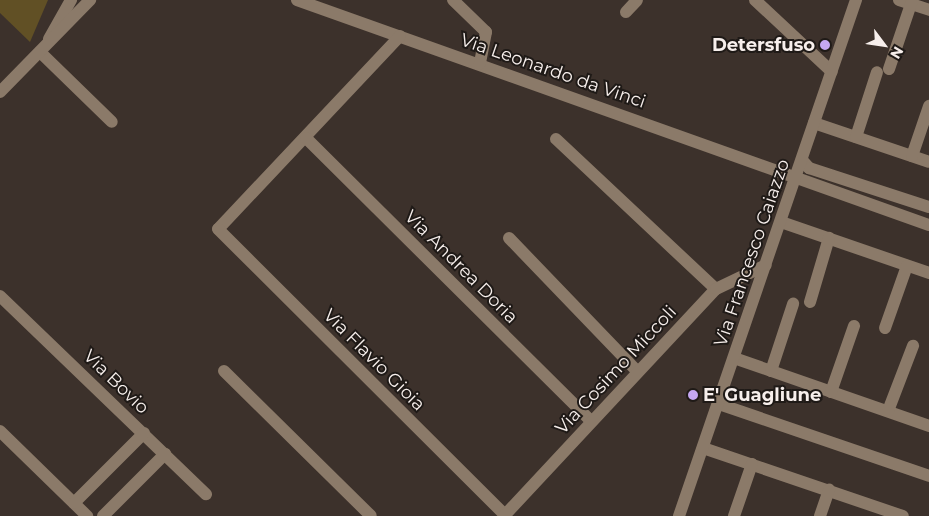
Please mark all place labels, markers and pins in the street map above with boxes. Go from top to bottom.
place label: Detersfuso [712,34,815,56]
marker: Detersfuso [819,39,831,51]
place label: E' Guagliune [703,384,821,406]
marker: E' Guagliune [687,389,699,401]

